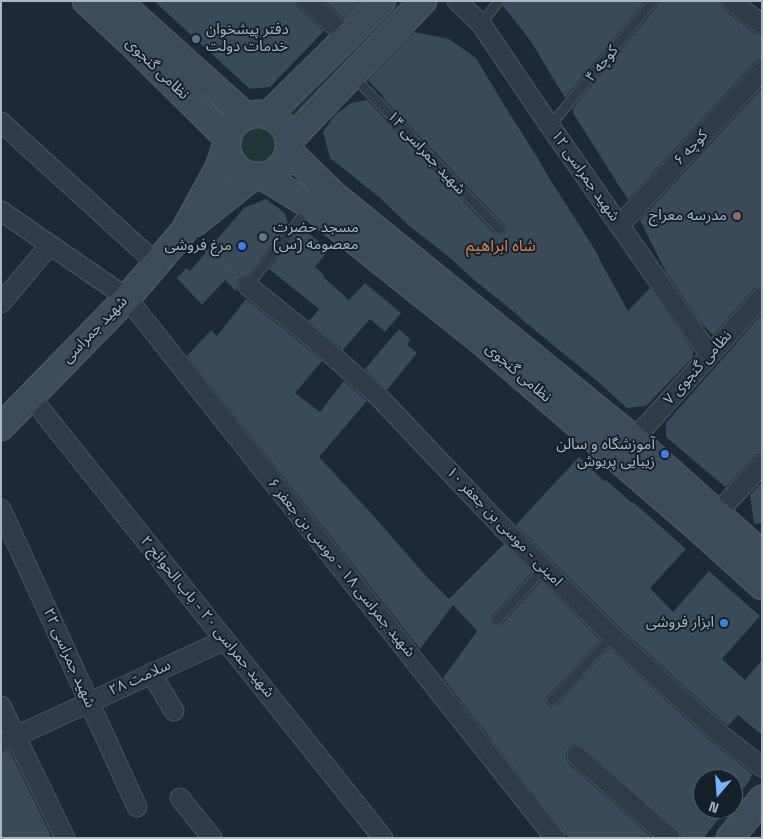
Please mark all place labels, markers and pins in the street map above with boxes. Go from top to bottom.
place label: دفتر پیشخوان خدمات دولت [206,21,289,56]
marker: دفتر پیشخوان خدمات دولت [190,33,202,45]
place label: مدرسه معراج [649,207,727,225]
marker: مدرسه معراج [731,210,743,222]
place label: مسجد حضرت معصومه (س) [273,219,359,254]
marker: مسجد حضرت معصومه (س) [257,231,269,243]
place label: مرغ فروشی [165,237,232,255]
marker: مرغ فروشی [236,240,248,252]
place label: آموزشگاه و سالن زیبایی پریوش [556,436,655,471]
marker: آموزشگاه و سالن زیبایی پریوش [659,448,671,460]
place label: ابزار فروشی [646,614,714,632]
marker: ابزار فروشی [718,617,730,629]

